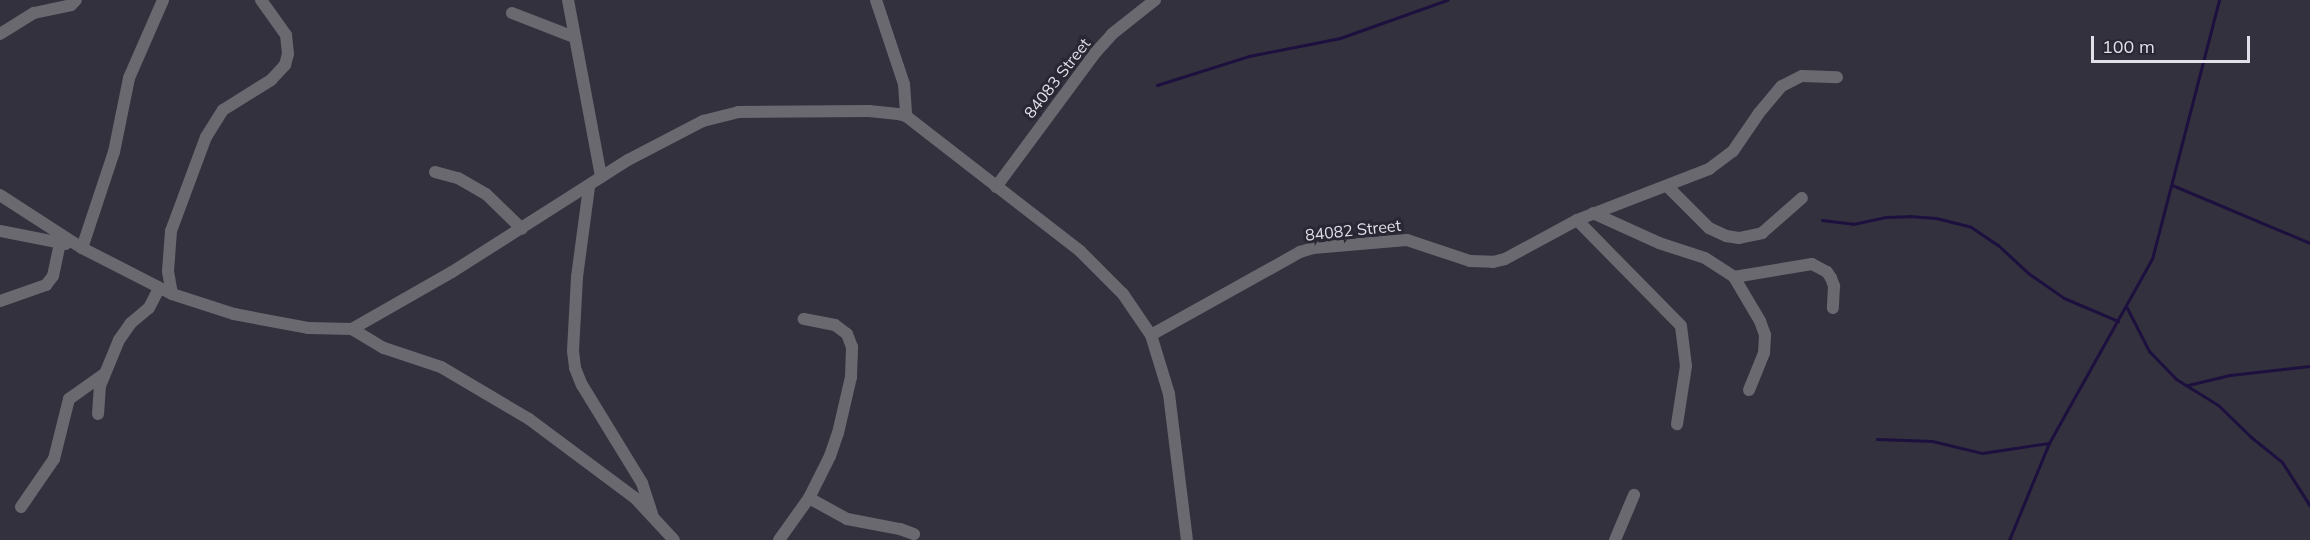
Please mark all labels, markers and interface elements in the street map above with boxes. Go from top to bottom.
scale bar [2094,24,2253,62]
street label: 84083 Street [1020,34,1094,122]
text: 100 m [2102,35,2155,58]
street label: 84082 Street [1304,215,1402,245]

